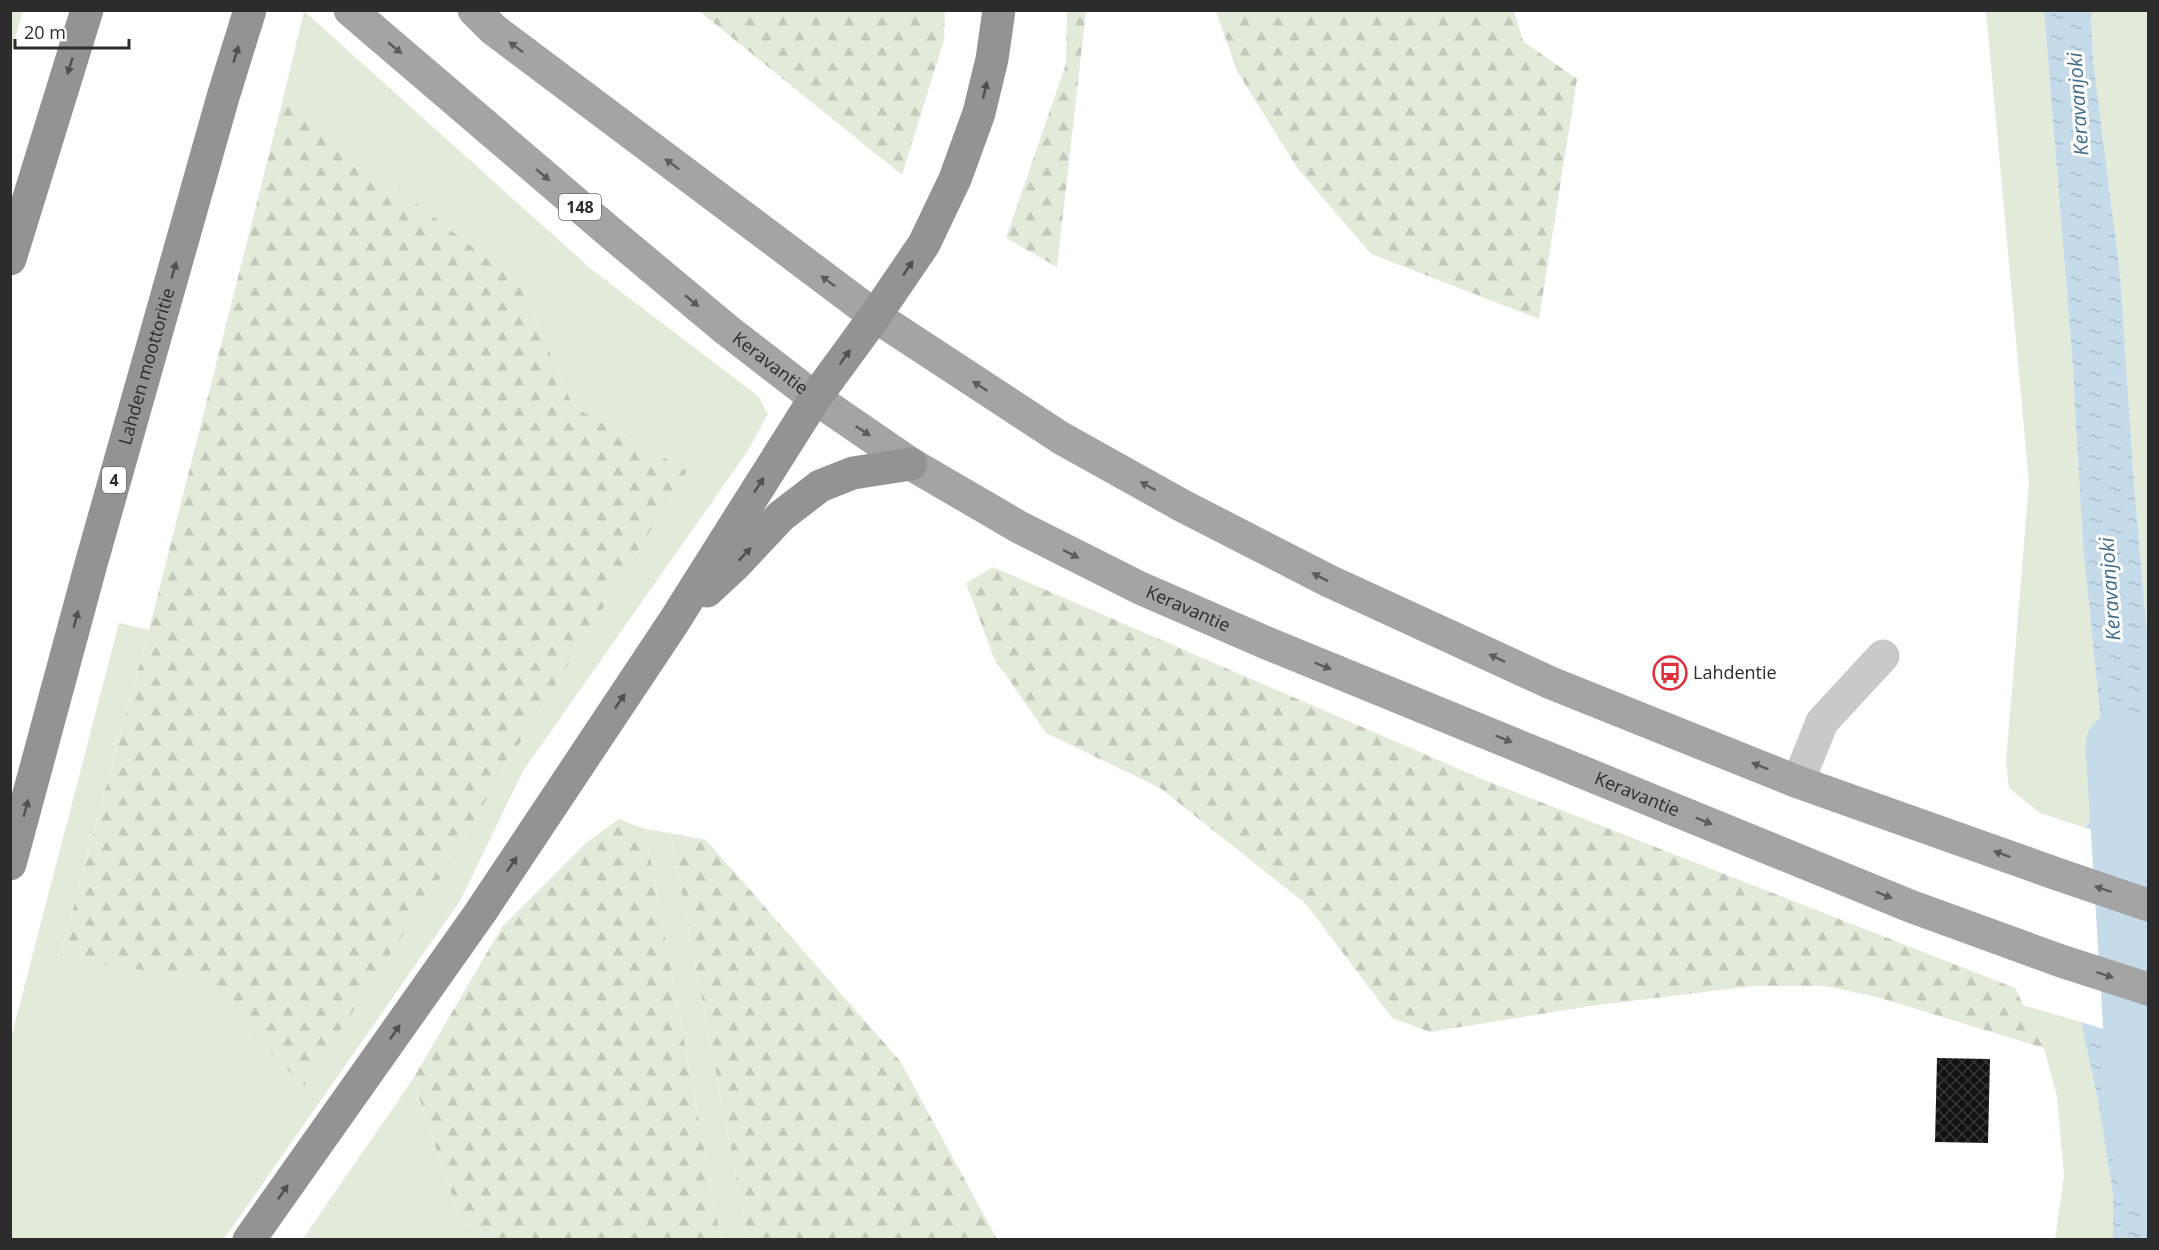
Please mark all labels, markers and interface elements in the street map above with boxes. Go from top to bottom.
scale bar [15,12,129,50]
text: 20 m [24,20,66,44]
one-way arrow [509,41,525,53]
one-way arrow [387,42,403,55]
one-way arrow [232,45,241,63]
water label: Keravanjoki [2060,50,2095,157]
one-way arrow [64,57,74,75]
one-way arrow [980,81,990,99]
one-way arrow [664,158,680,171]
one-way arrow [535,168,550,181]
road number: 148 [559,194,601,220]
one-way arrow [902,260,913,276]
one-way arrow [170,261,179,279]
one-way arrow [820,276,835,288]
street label: Lahden moottoritie [112,285,179,448]
one-way arrow [684,294,700,307]
street label: Keravantie [728,326,814,399]
one-way arrow [839,350,851,366]
one-way arrow [972,381,988,392]
one-way arrow [855,425,871,436]
road number: 4 [102,467,126,493]
one-way arrow [754,476,765,493]
one-way arrow [1139,481,1156,491]
water label: Keravanjoki [2092,535,2127,642]
one-way arrow [738,547,752,561]
one-way arrow [1063,549,1080,558]
one-way arrow [1312,572,1329,581]
street label: Keravantie [1142,579,1234,637]
one-way arrow [72,610,81,628]
one-way arrow [1489,654,1506,663]
bus stop icon: Lahdentie [1652,655,1688,691]
place label: Lahdentie [1693,660,1777,684]
one-way arrow [1314,662,1332,671]
one-way arrow [615,693,626,710]
one-way arrow [1495,734,1513,744]
one-way arrow [1750,761,1768,771]
street label: Keravantie [1591,765,1683,822]
one-way arrow [21,798,31,817]
one-way arrow [1695,816,1713,826]
one-way arrow [1993,849,2011,859]
one-way arrow [507,856,518,872]
one-way arrow [2094,884,2112,894]
one-way arrow [1875,891,1893,900]
one-way arrow [2096,971,2114,980]
one-way arrow [389,1025,401,1041]
one-way arrow [277,1184,289,1200]

